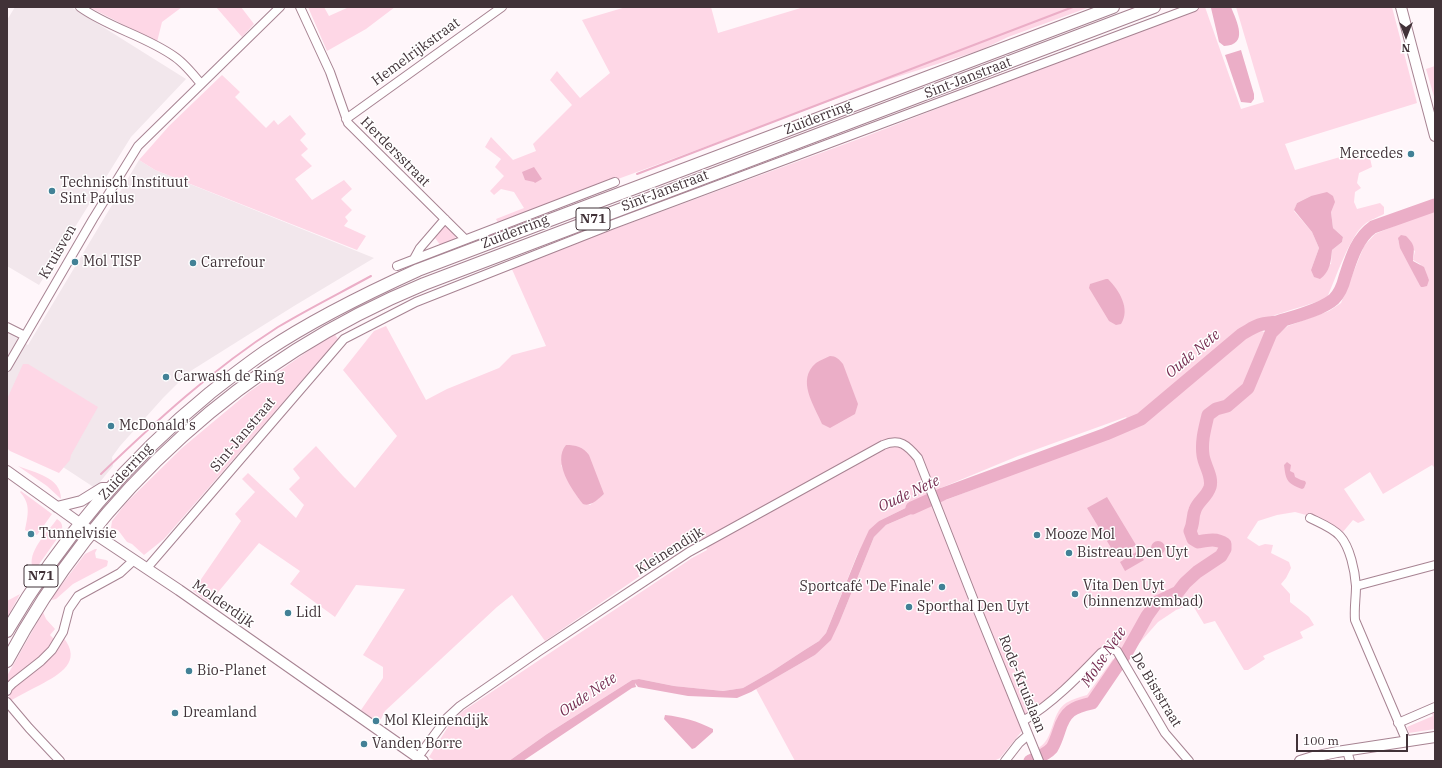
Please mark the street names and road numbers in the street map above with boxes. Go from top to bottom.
street label: Hemelrijkstraat [369,14,463,90]
street label: Sint-Janstraat [922,54,1014,102]
street label: Zuiderring [782,97,854,139]
street label: Herdersstraat [357,114,433,190]
street label: Sint-Janstraat [619,167,711,215]
road number: N71 [576,208,610,230]
street label: Zuiderring [479,211,551,253]
street label: Kruisven [36,222,80,282]
street label: Sint-Janstraat [207,394,279,476]
street label: Zuiderring [96,440,156,504]
street label: Kleinendijk [633,524,707,578]
road number: N71 [24,565,58,587]
street label: Molderdijk [189,577,257,631]
street label: Rode-Kruislaan [995,633,1049,735]
street label: De Biststraat [1127,650,1185,730]

